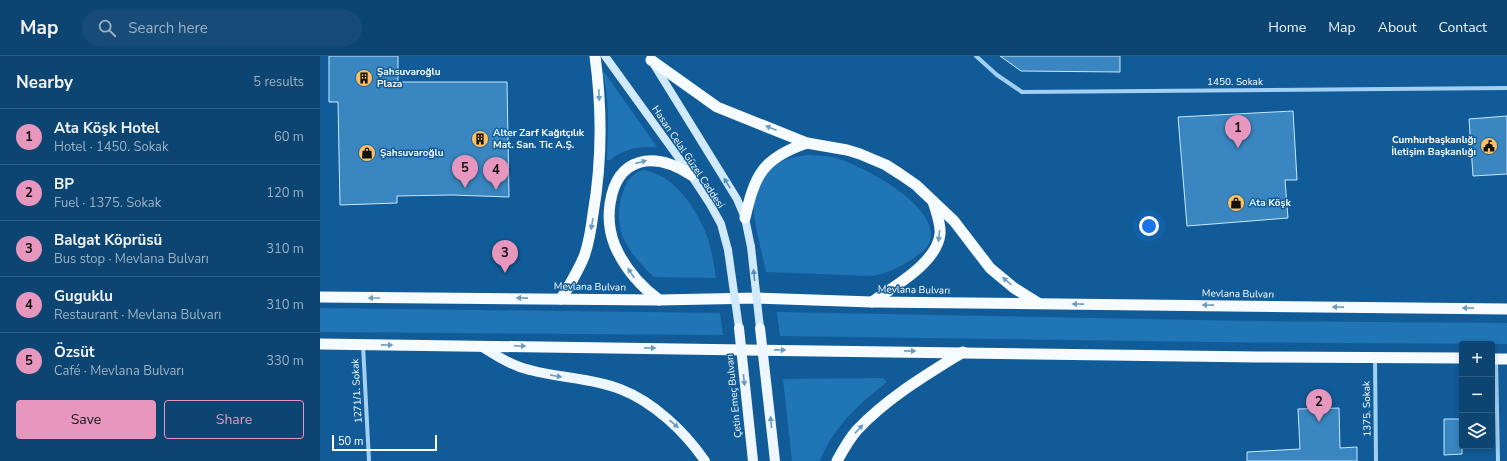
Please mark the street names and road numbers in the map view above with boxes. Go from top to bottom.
street label: 1450. Sokak [1207,75,1264,89]
street label: Hasan Celal Güzel Caddesi [648,103,728,211]
street label: Mevlana Bulvarı [554,279,626,295]
street label: Mevlana Bulvarı [878,282,950,298]
street label: Mevlana Bulvarı [1202,286,1274,302]
street label: Çetin Emeç Bulvarı [723,353,745,439]
street label: 1271/1. Sokak [348,357,366,424]
street label: 1375. Sokak [1359,380,1374,437]

